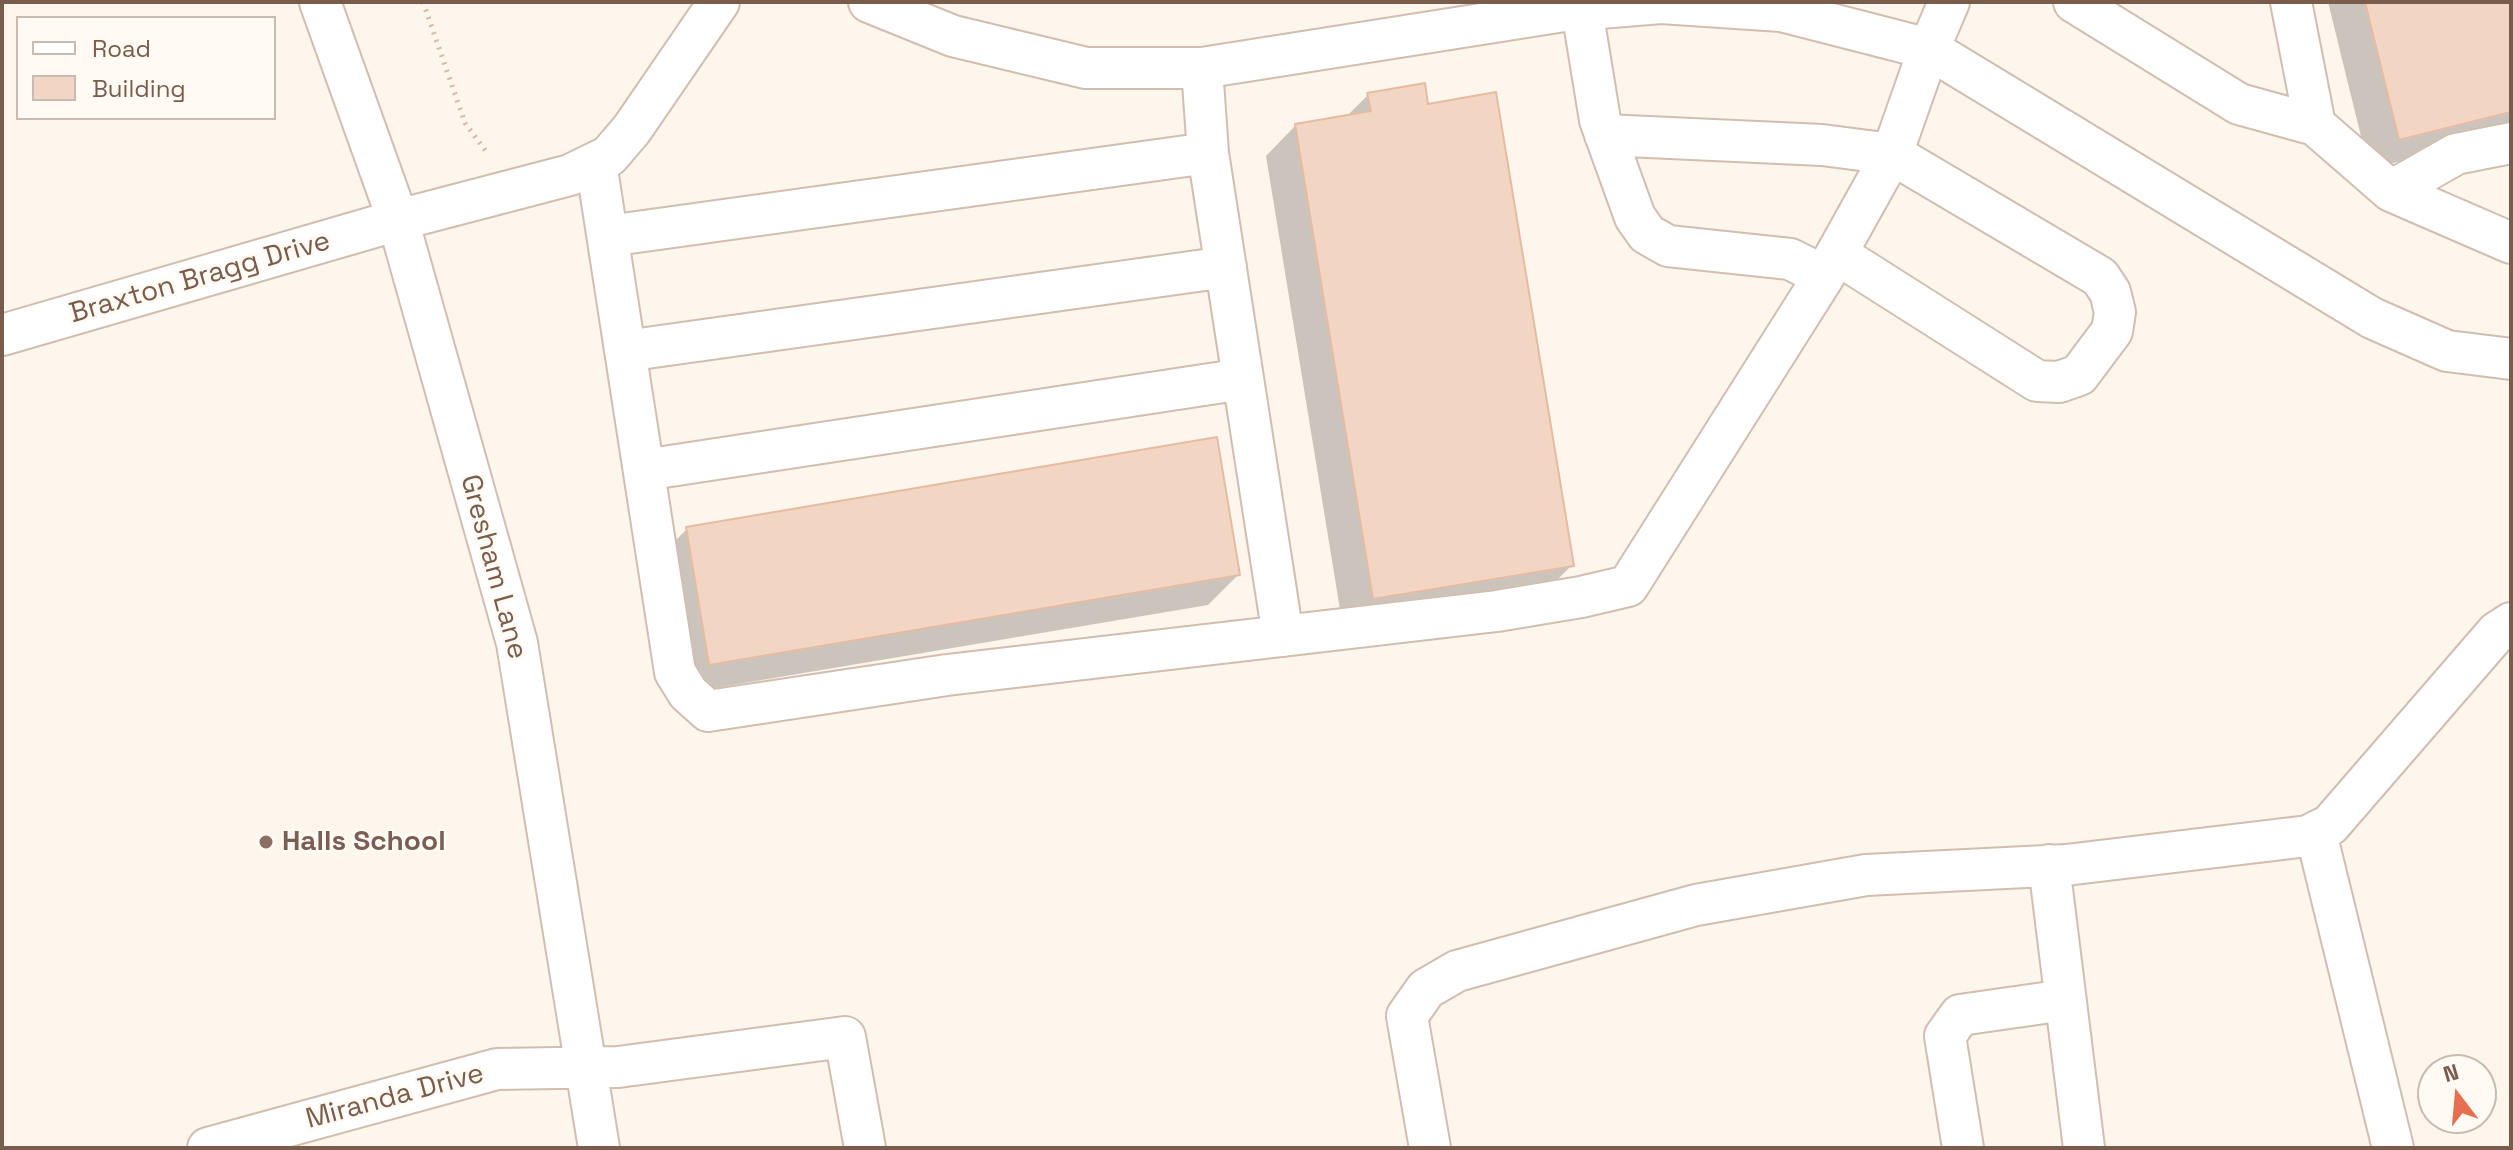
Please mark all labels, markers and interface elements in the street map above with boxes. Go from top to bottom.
legend [16,16,276,120]
text: Road [92,33,151,64]
text: Building [92,73,186,104]
street label: Braxton Bragg Drive [66,225,334,331]
street label: Gresham Lane [452,471,534,663]
place label: Halls School [282,825,446,859]
marker: Halls School [257,833,275,851]
north arrow [2417,1054,2497,1134]
street label: Miranda Drive [302,1057,488,1137]
text: N [2440,1057,2462,1088]

